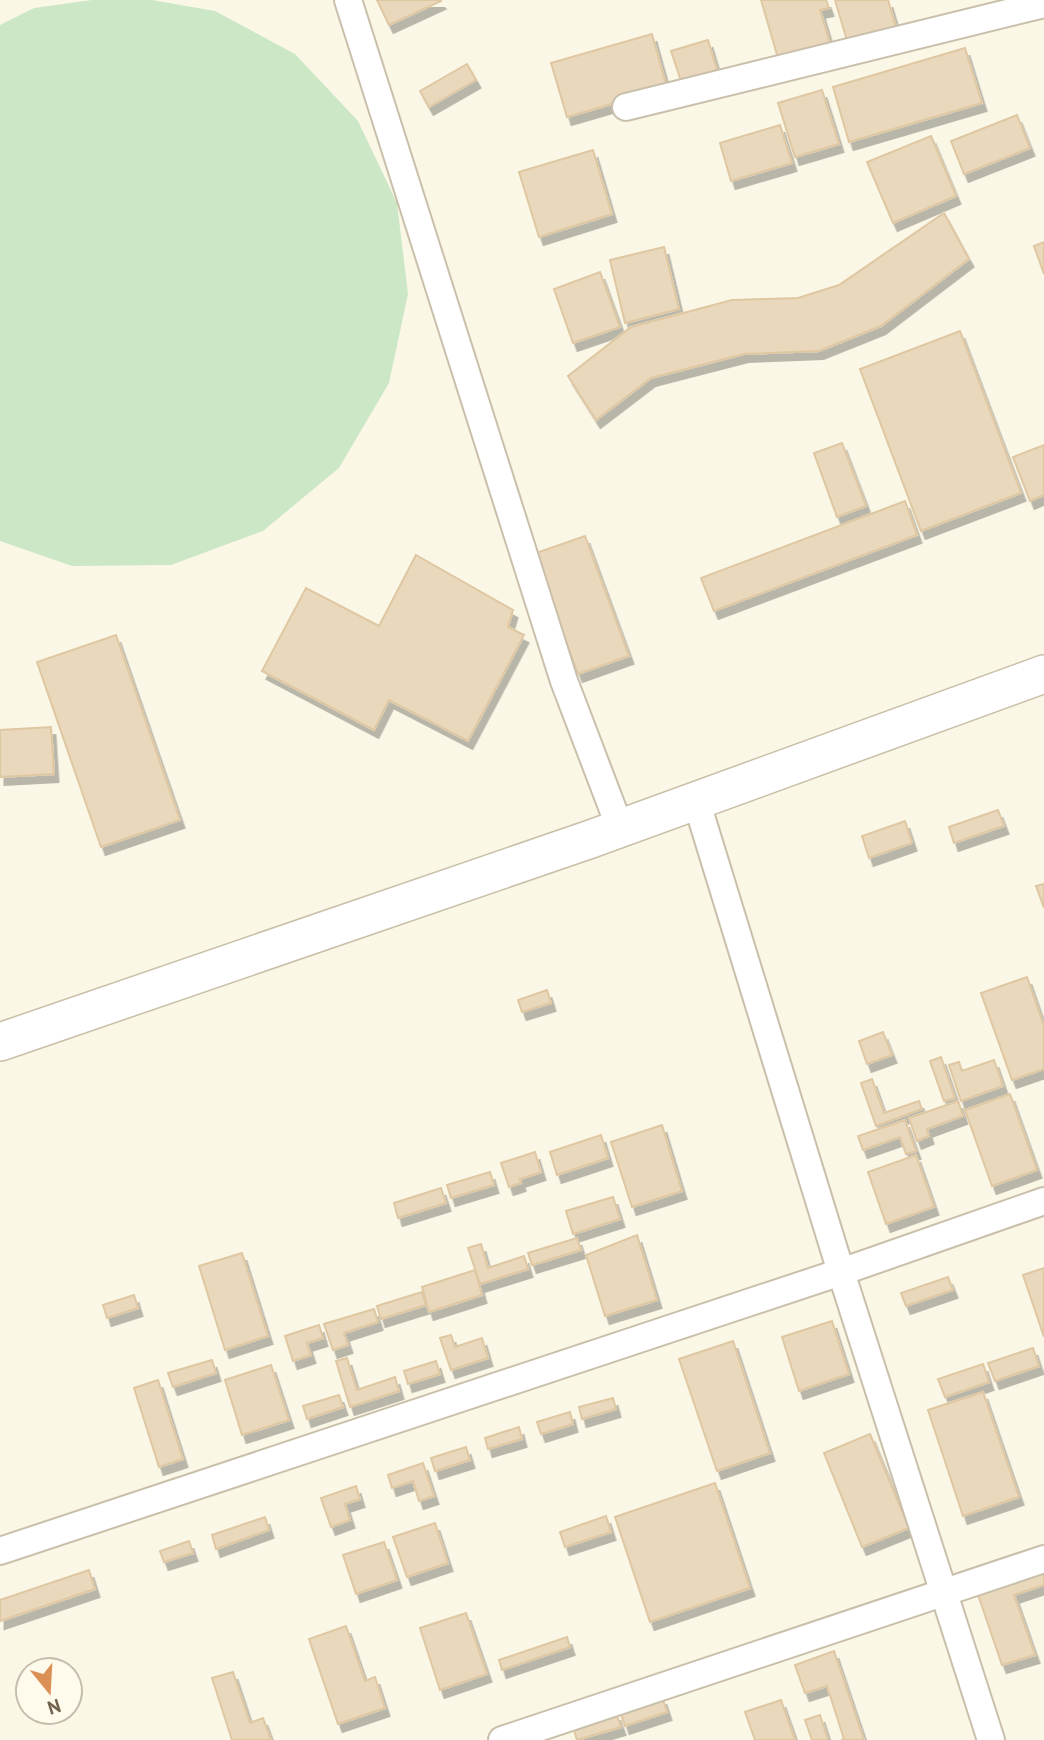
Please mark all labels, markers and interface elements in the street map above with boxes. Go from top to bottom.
north arrow [14,1656,84,1726]
text: N [45,1694,64,1721]

